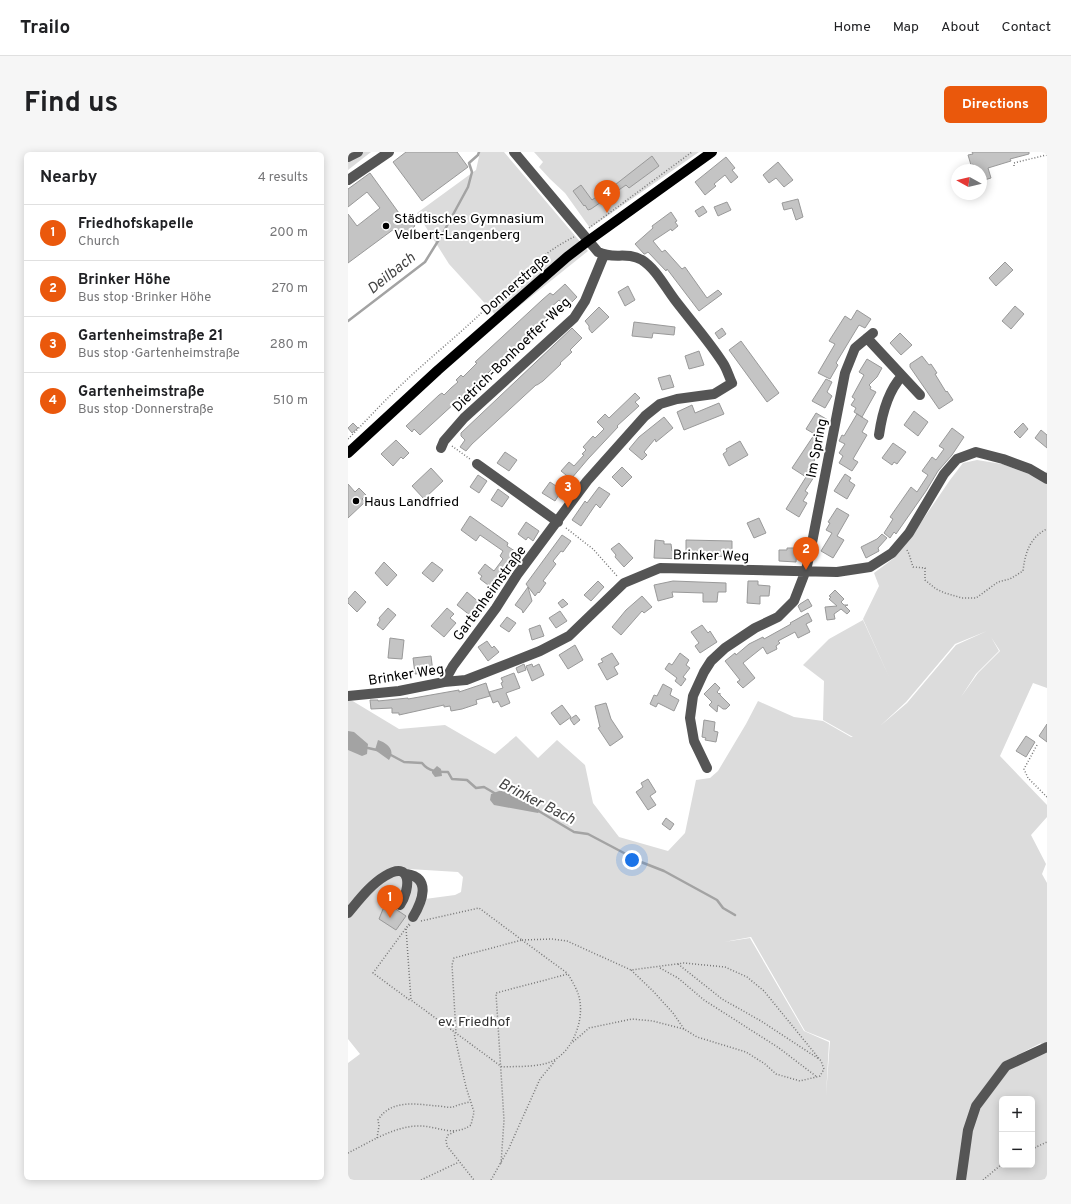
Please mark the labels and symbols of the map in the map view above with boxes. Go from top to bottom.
north arrow [951,164,987,200]
pin: 4 [594,180,620,213]
place label: Städtisches Gymnasium Velbert-Langenberg [394,211,544,244]
marker: Städtisches Gymnasium Velbert-Langenberg [381,221,391,231]
water label: Deilbach [364,249,420,299]
street label: Donnerstraße [478,251,554,320]
street label: Dietrich-Bonhoeffer-Weg [449,294,575,416]
street label: Im Spring [803,417,832,479]
pin: 3 [555,475,581,508]
place label: Haus Landfried [364,494,459,511]
marker: Haus Landfried [351,496,361,506]
pin: 2 [793,537,819,570]
street label: Gartenheimstraße [450,543,530,645]
street label: Brinker Weg [673,547,749,566]
street label: Brinker Weg [367,661,445,690]
water label: Brinker Bach [495,775,578,830]
your location [622,850,642,870]
pin: 1 [377,885,403,918]
park label: ev. Friedhof [438,1014,510,1031]

